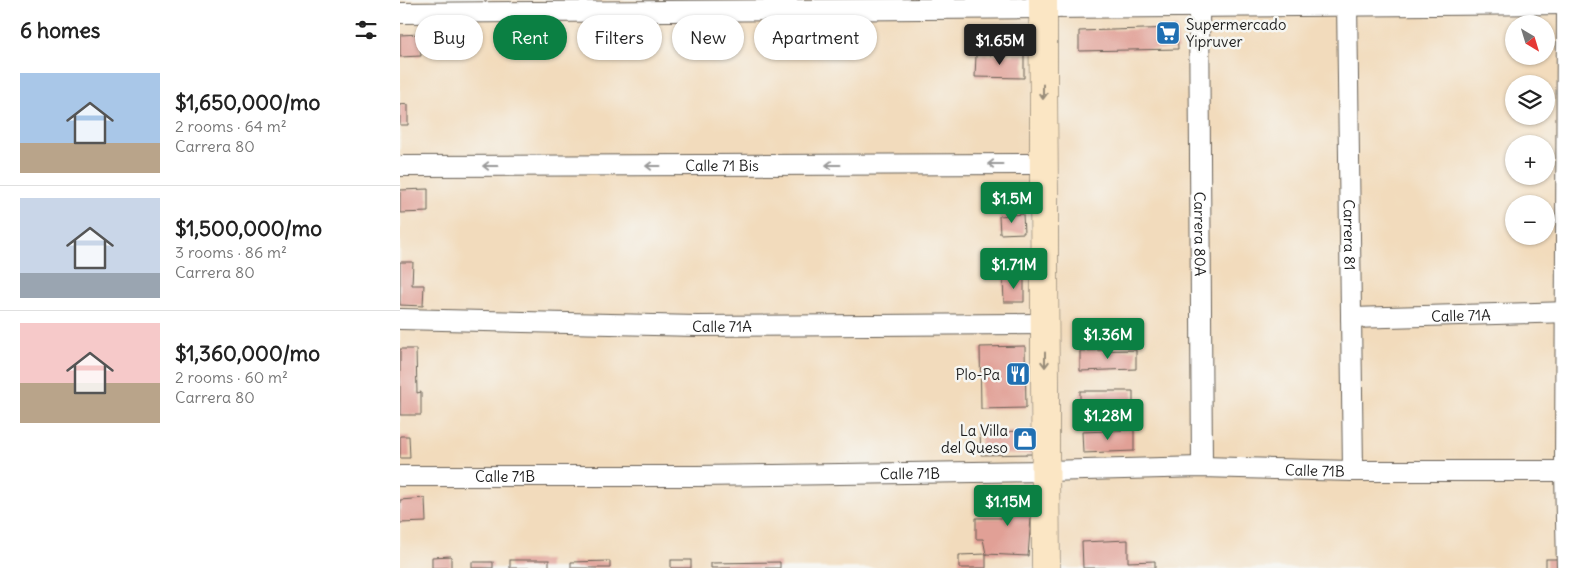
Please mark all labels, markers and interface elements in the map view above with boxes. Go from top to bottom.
chip: Buy [415,15,483,60]
chip: Rent [493,15,567,60]
chip: Filters [577,15,662,60]
chip: New [672,15,744,60]
chip: Apartment [754,15,877,60]
place label: Supermercado Yipruver [1186,15,1286,51]
north arrow [1505,15,1555,65]
map controls [1505,15,1555,245]
icon: filters [352,16,380,44]
text: 6 homes [20,17,100,44]
supermarket icon: Supermercado Yipruver [1155,20,1181,46]
pin: $1.65M [959,23,1041,66]
text: $1.65M [975,30,1025,50]
button: layers [1505,75,1555,125]
one-way arrow [1039,84,1048,100]
text: $1,650,000/mo [175,89,320,116]
icon: home [60,93,120,153]
text: 2 rooms · 64 m² [175,116,287,136]
button: + [1505,135,1555,185]
text: Carrera 80 [175,136,255,156]
street label: Calle 71 Bis [685,155,759,175]
one-way arrow [987,159,1004,169]
one-way arrow [825,160,841,170]
one-way arrow [482,161,498,171]
one-way arrow [645,161,661,170]
pin: $1.5M [977,182,1047,224]
text: $1.5M [992,188,1032,208]
street label: Carrera 80A [1191,192,1210,277]
button: − [1505,195,1555,245]
street label: Carrera 81 [1340,199,1360,271]
text: $1,500,000/mo [175,215,322,242]
icon: home [60,218,120,278]
text: 3 rooms · 86 m² [175,242,287,262]
pin: $1.71M [973,248,1055,290]
text: $1.71M [991,254,1037,274]
text: Carrera 80 [175,262,255,282]
street label: Calle 71A [1431,305,1491,325]
street label: Calle 71A [692,316,752,336]
pin: $1.36M [1067,318,1149,360]
text: $1.36M [1083,324,1133,344]
text: $1,360,000/mo [175,340,320,367]
icon: home [60,343,120,403]
one-way arrow [1040,351,1050,367]
restaurant icon: Plo-Pa [1005,361,1031,387]
place label: Plo-Pa [956,365,1000,384]
text: 2 rooms · 60 m² [175,367,288,387]
text: Carrera 80 [175,387,255,407]
pin: $1.28M [1067,398,1149,441]
text: $1.28M [1083,405,1133,425]
place label: La Villa del Queso [941,421,1008,457]
shop icon: La Villa del Queso [1012,426,1038,452]
street label: Calle 71B [1285,460,1345,480]
street label: Calle 71B [880,463,940,483]
street label: Calle 71B [475,467,535,486]
pin: $1.15M [967,484,1049,527]
text: $1.15M [985,491,1031,511]

